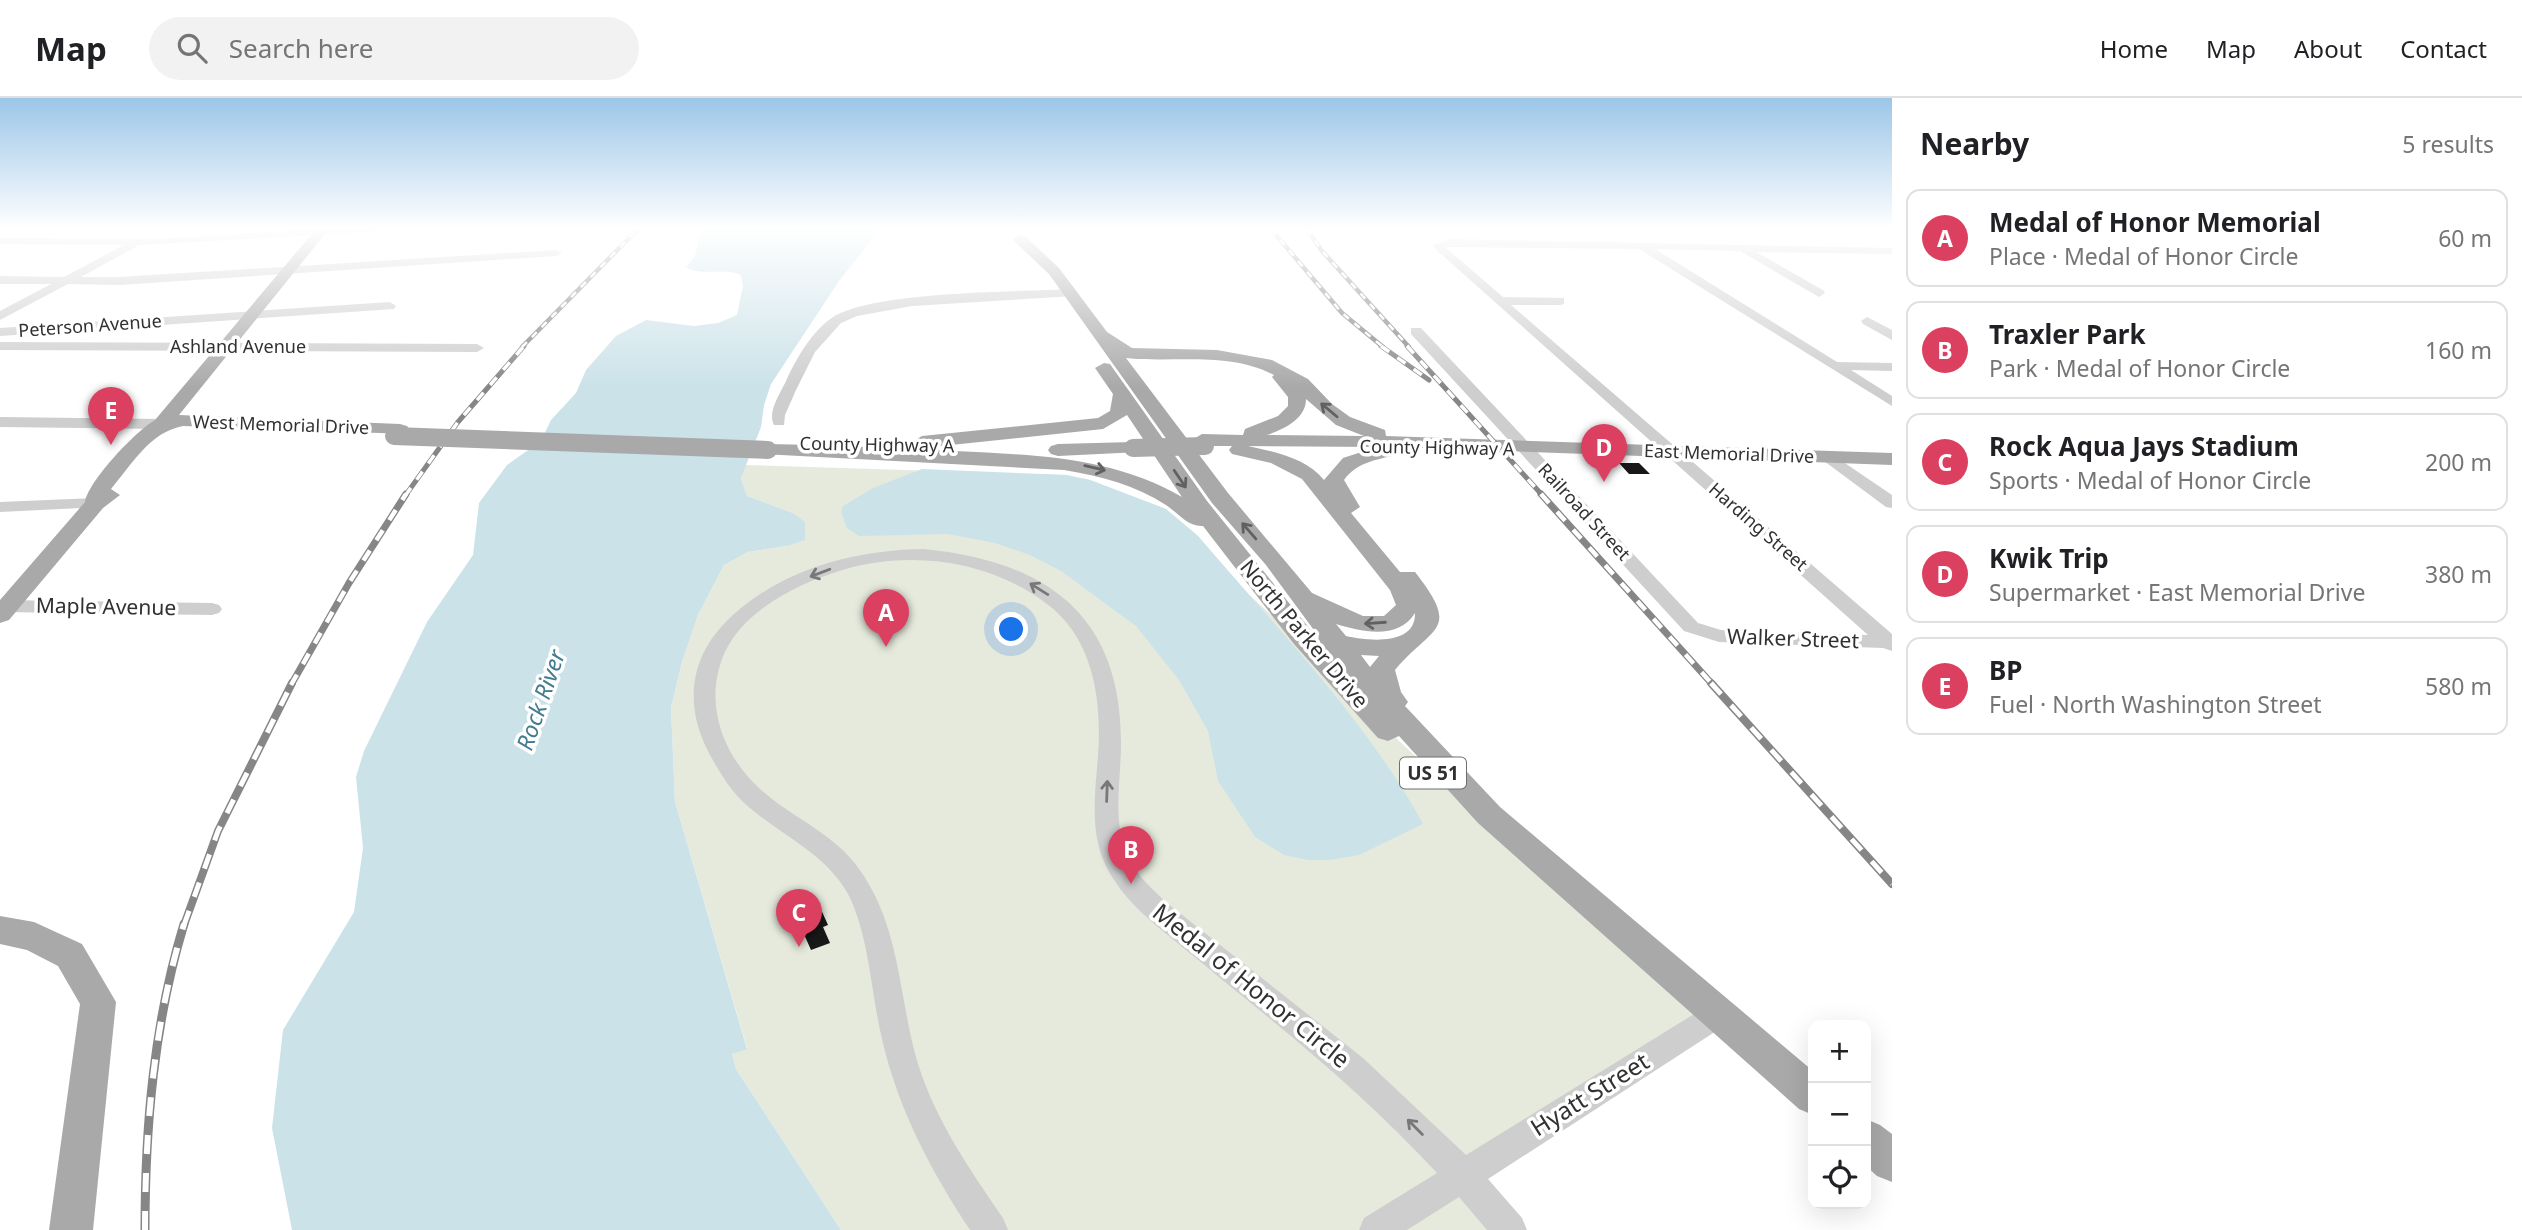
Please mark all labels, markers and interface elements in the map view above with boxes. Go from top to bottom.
search box [149,17,639,80]
text: Map [35,26,107,71]
icon: search [173,29,211,67]
text: Search here [229,30,373,66]
text: Home [2100,32,2168,65]
text: Map [2206,32,2256,65]
text: About [2294,32,2362,65]
text: Contact [2400,32,2487,65]
text: Nearby [1920,123,2029,164]
text: 5 results [2402,128,2494,160]
text: Medal of Honor Memorial [1989,204,2321,240]
text: A [1937,222,1953,254]
text: 60 m [2438,222,2492,254]
text: Place · Medal of Honor Circle [1989,240,2299,272]
street label: Peterson Avenue [17,308,162,342]
text: Traxler Park [1989,316,2146,352]
street label: Ashland Avenue [170,334,306,358]
text: B [1937,334,1953,366]
text: 160 m [2425,334,2492,366]
text: Park · Medal of Honor Circle [1989,352,2290,384]
pin: E [88,387,134,445]
one-way arrow [1320,402,1338,417]
street label: West Memorial Drive [192,409,370,439]
pin: D [1581,424,1627,482]
text: Rock Aqua Jays Stadium [1989,428,2299,464]
street label: County Highway A [799,431,955,457]
street label: County Highway A [1359,434,1515,460]
street label: East Memorial Drive [1644,438,1814,468]
text: C [1938,446,1952,478]
text: 200 m [2425,446,2492,478]
street label: Railroad Street [1533,458,1636,565]
one-way arrow [1083,462,1106,475]
text: Sports · Medal of Honor Circle [1989,464,2311,496]
one-way arrow [1173,469,1188,488]
street label: Harding Street [1704,477,1813,576]
one-way arrow [1241,523,1257,541]
text: Kwik Trip [1989,540,2109,576]
street label: North Parker Drive [1234,553,1375,713]
text: D [1937,558,1953,590]
text: 380 m [2425,558,2492,590]
one-way arrow [810,568,832,580]
text: Supermarket · East Memorial Drive [1989,576,2365,608]
one-way arrow [1029,582,1049,596]
pin: A [863,589,909,647]
street label: Maple Avenue [36,591,176,621]
your location [994,612,1028,646]
one-way arrow [1365,617,1387,630]
street label: Walker Street [1727,622,1860,654]
water label: Rock River [508,644,572,754]
text: BP [1989,652,2022,688]
text: E [1939,670,1951,702]
text: 580 m [2425,670,2492,702]
text: Fuel · North Washington Street [1989,688,2322,720]
road number: US 51 [1400,758,1466,788]
one-way arrow [1101,780,1114,803]
pin: B [1108,826,1154,884]
pin: C [776,889,822,947]
street label: Medal of Honor Circle [1146,895,1357,1075]
map controls [1808,1020,1871,1209]
button: + [1808,1020,1871,1083]
street label: Hyatt Street [1524,1044,1655,1143]
button: − [1808,1083,1871,1146]
one-way arrow [1406,1119,1423,1136]
button: locate [1808,1146,1871,1209]

